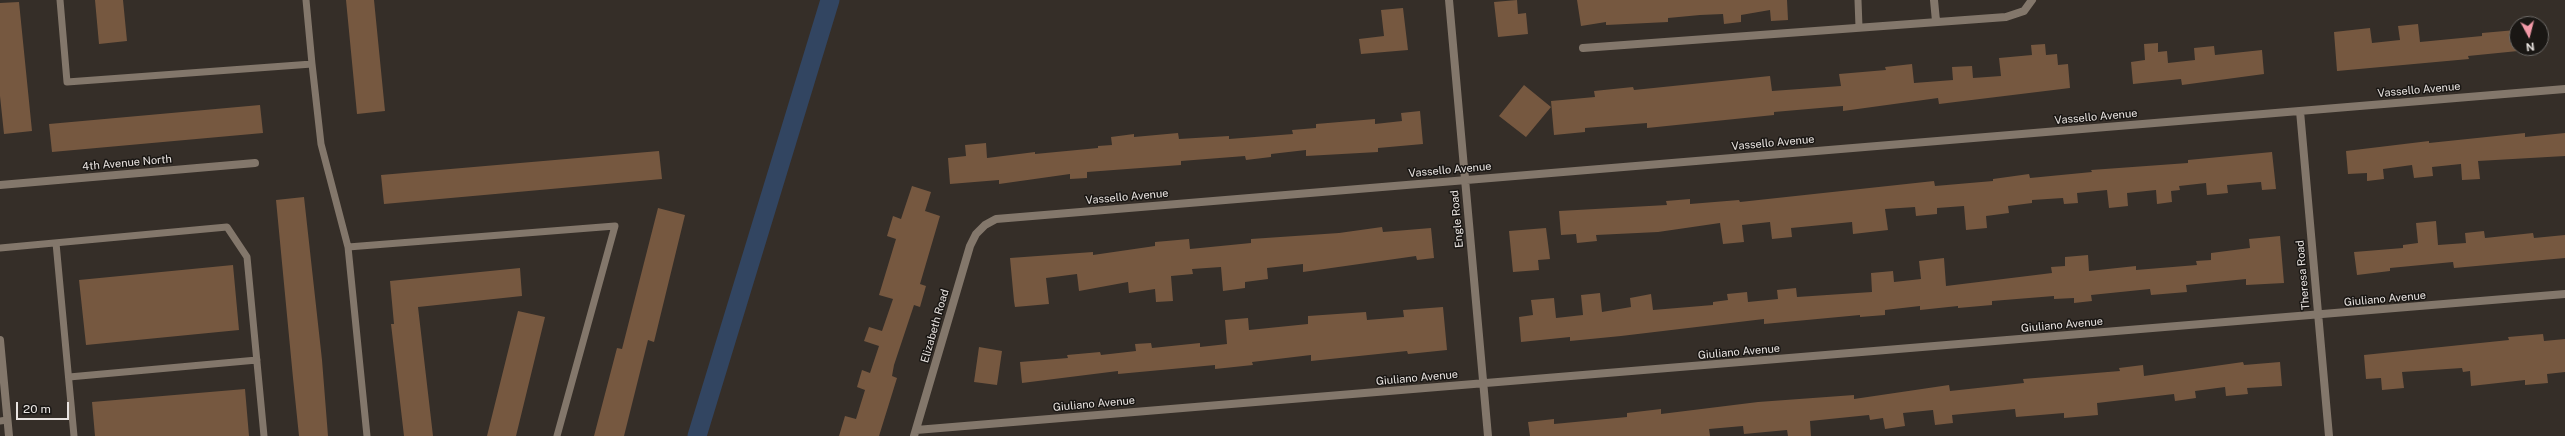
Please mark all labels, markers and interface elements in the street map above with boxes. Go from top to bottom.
north arrow [2509,16,2549,56]
text: N [2525,40,2535,53]
street label: Vassello Avenue [2377,80,2461,100]
street label: Vassello Avenue [2054,107,2138,127]
street label: Vassello Avenue [1731,133,1815,153]
street label: 4th Avenue North [82,153,172,173]
street label: Vassello Avenue [1408,160,1492,180]
street label: Vassello Avenue [1085,187,1169,207]
street label: Engle Road [1448,190,1466,248]
street label: Theresa Road [2293,240,2313,310]
street label: Elizabeth Road [918,288,952,364]
street label: Giuliano Avenue [2343,289,2427,309]
street label: Giuliano Avenue [2020,315,2104,335]
street label: Giuliano Avenue [1697,342,1781,362]
street label: Giuliano Avenue [1375,368,1459,388]
scale bar [18,394,71,420]
street label: Giuliano Avenue [1052,394,1136,414]
text: 20 m [23,402,51,416]

